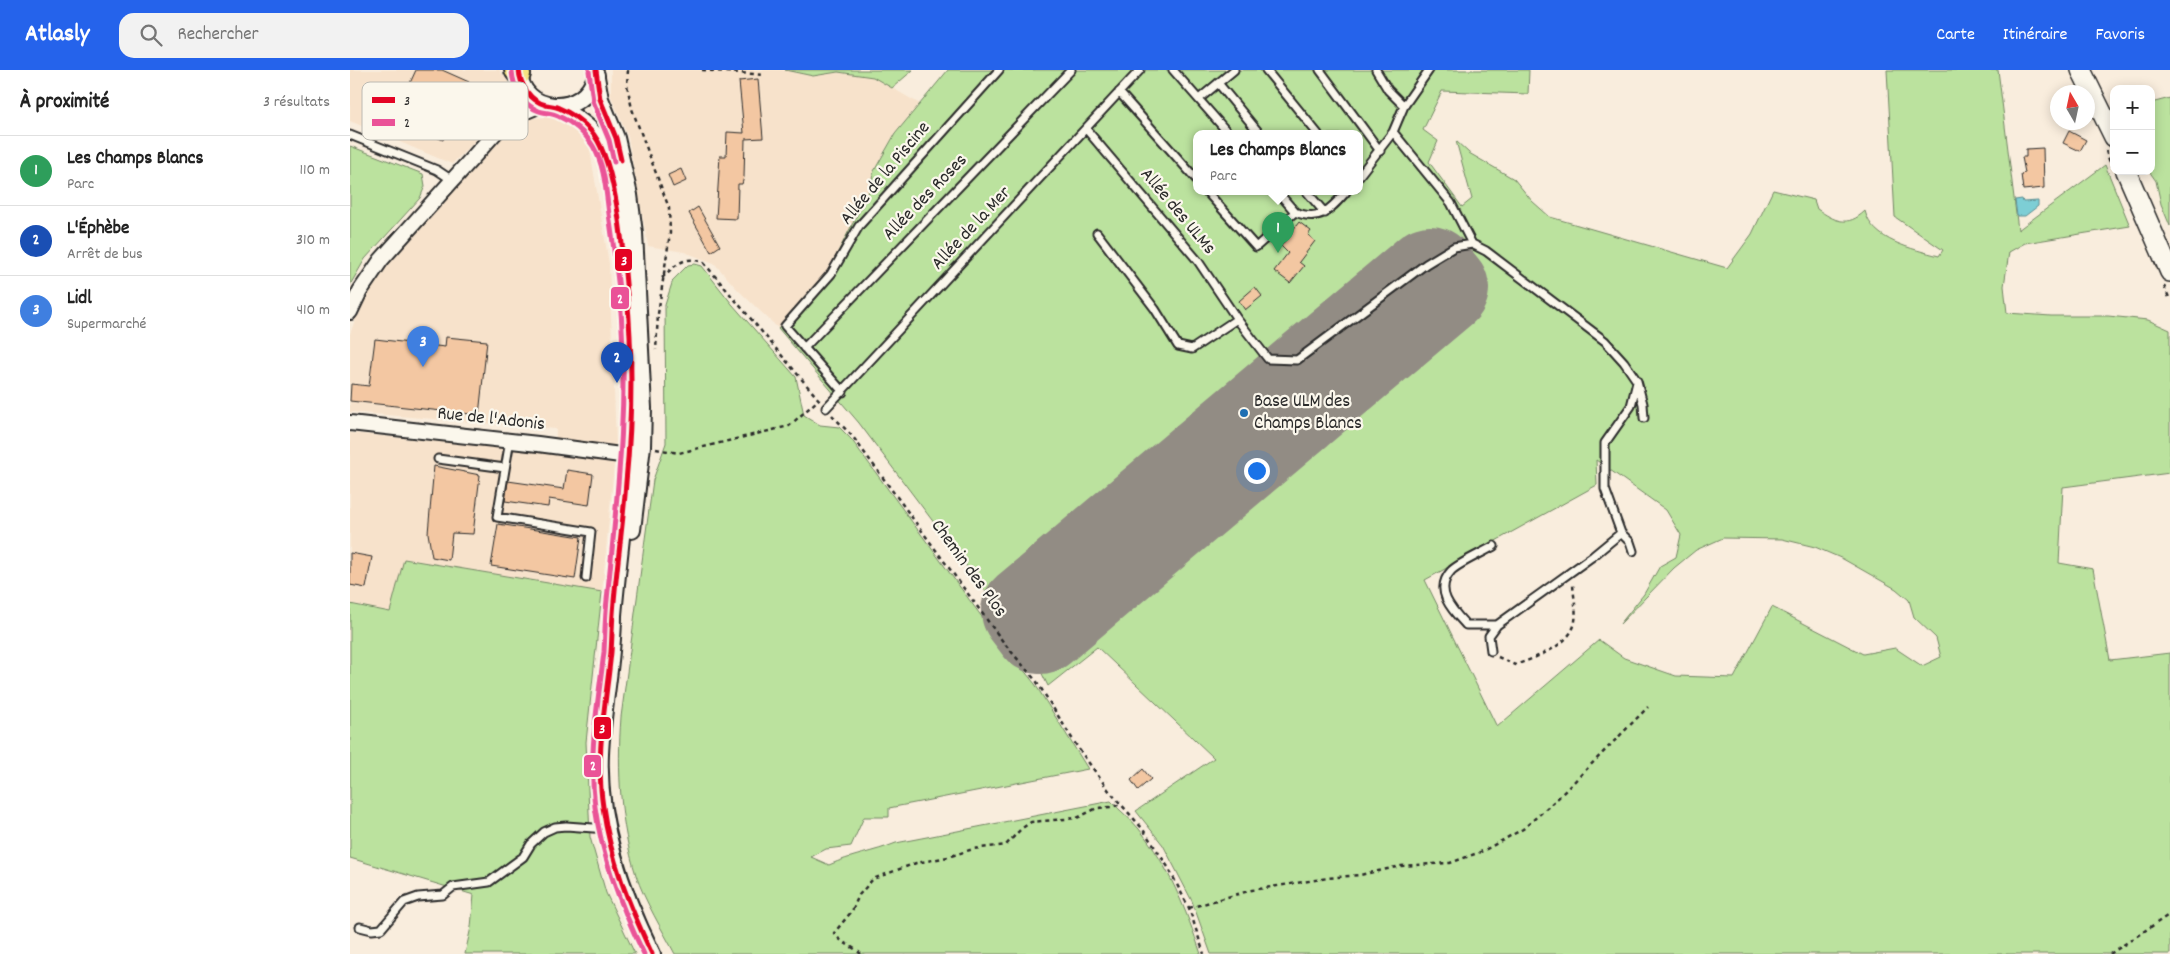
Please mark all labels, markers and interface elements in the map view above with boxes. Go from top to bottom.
search box [119,13,469,58]
text: Atlasly [25,18,89,52]
icon: search [137,21,165,49]
text: Rechercher [177,22,259,49]
text: Carte [1936,23,1975,48]
text: Itinéraire [2003,23,2067,48]
text: Favoris [2095,23,2145,48]
legend [362,82,528,140]
north arrow [2050,85,2095,130]
map controls [2110,85,2155,175]
button: + [2110,85,2155,130]
text: À proximité [20,88,109,118]
text: 3 résultats [263,91,330,114]
text: 3 [404,92,410,112]
text: 2 [404,114,410,134]
street label: Allée de la Piscine [834,116,938,232]
popup [1193,130,1363,195]
button: − [2110,130,2155,175]
text: Les Champs Blancs [1210,138,1346,165]
text: Les Champs Blancs [67,146,204,173]
street label: Allée des Roses [877,148,975,248]
text: 1 [34,159,38,182]
text: 110 m [300,159,330,182]
street label: Allée des ULMs [1133,163,1221,261]
text: Parc [1210,165,1237,188]
text: Parc [67,173,94,196]
street label: Allée de la Mer [926,181,1018,277]
pin: 1 [1262,212,1294,253]
text: L'Éphèbe [67,216,129,243]
text: 2 [33,229,40,252]
text: 310 m [296,229,330,252]
text: Arrêt de bus [67,243,143,266]
line badge: 3 [614,248,633,272]
text: 3 [621,252,627,272]
text: Lidl [67,286,92,313]
line badge: 2 [610,286,630,310]
text: 2 [617,290,623,310]
text: 3 [32,299,40,322]
text: 410 m [296,299,330,322]
text: Supermarché [67,313,146,336]
pin: 3 [407,326,439,367]
pin: 2 [601,342,633,383]
place label: Base ULM des Champs Blancs [1254,389,1362,438]
street label: Rue de l'Adonis [436,401,546,439]
marker: Base ULM des Champs Blancs [1238,407,1250,419]
your location [1244,458,1270,484]
street label: Chemin des Plos [923,514,1013,624]
line badge: 3 [593,716,612,740]
text: 3 [599,720,605,740]
line badge: 2 [583,754,602,778]
text: 2 [590,757,596,777]

